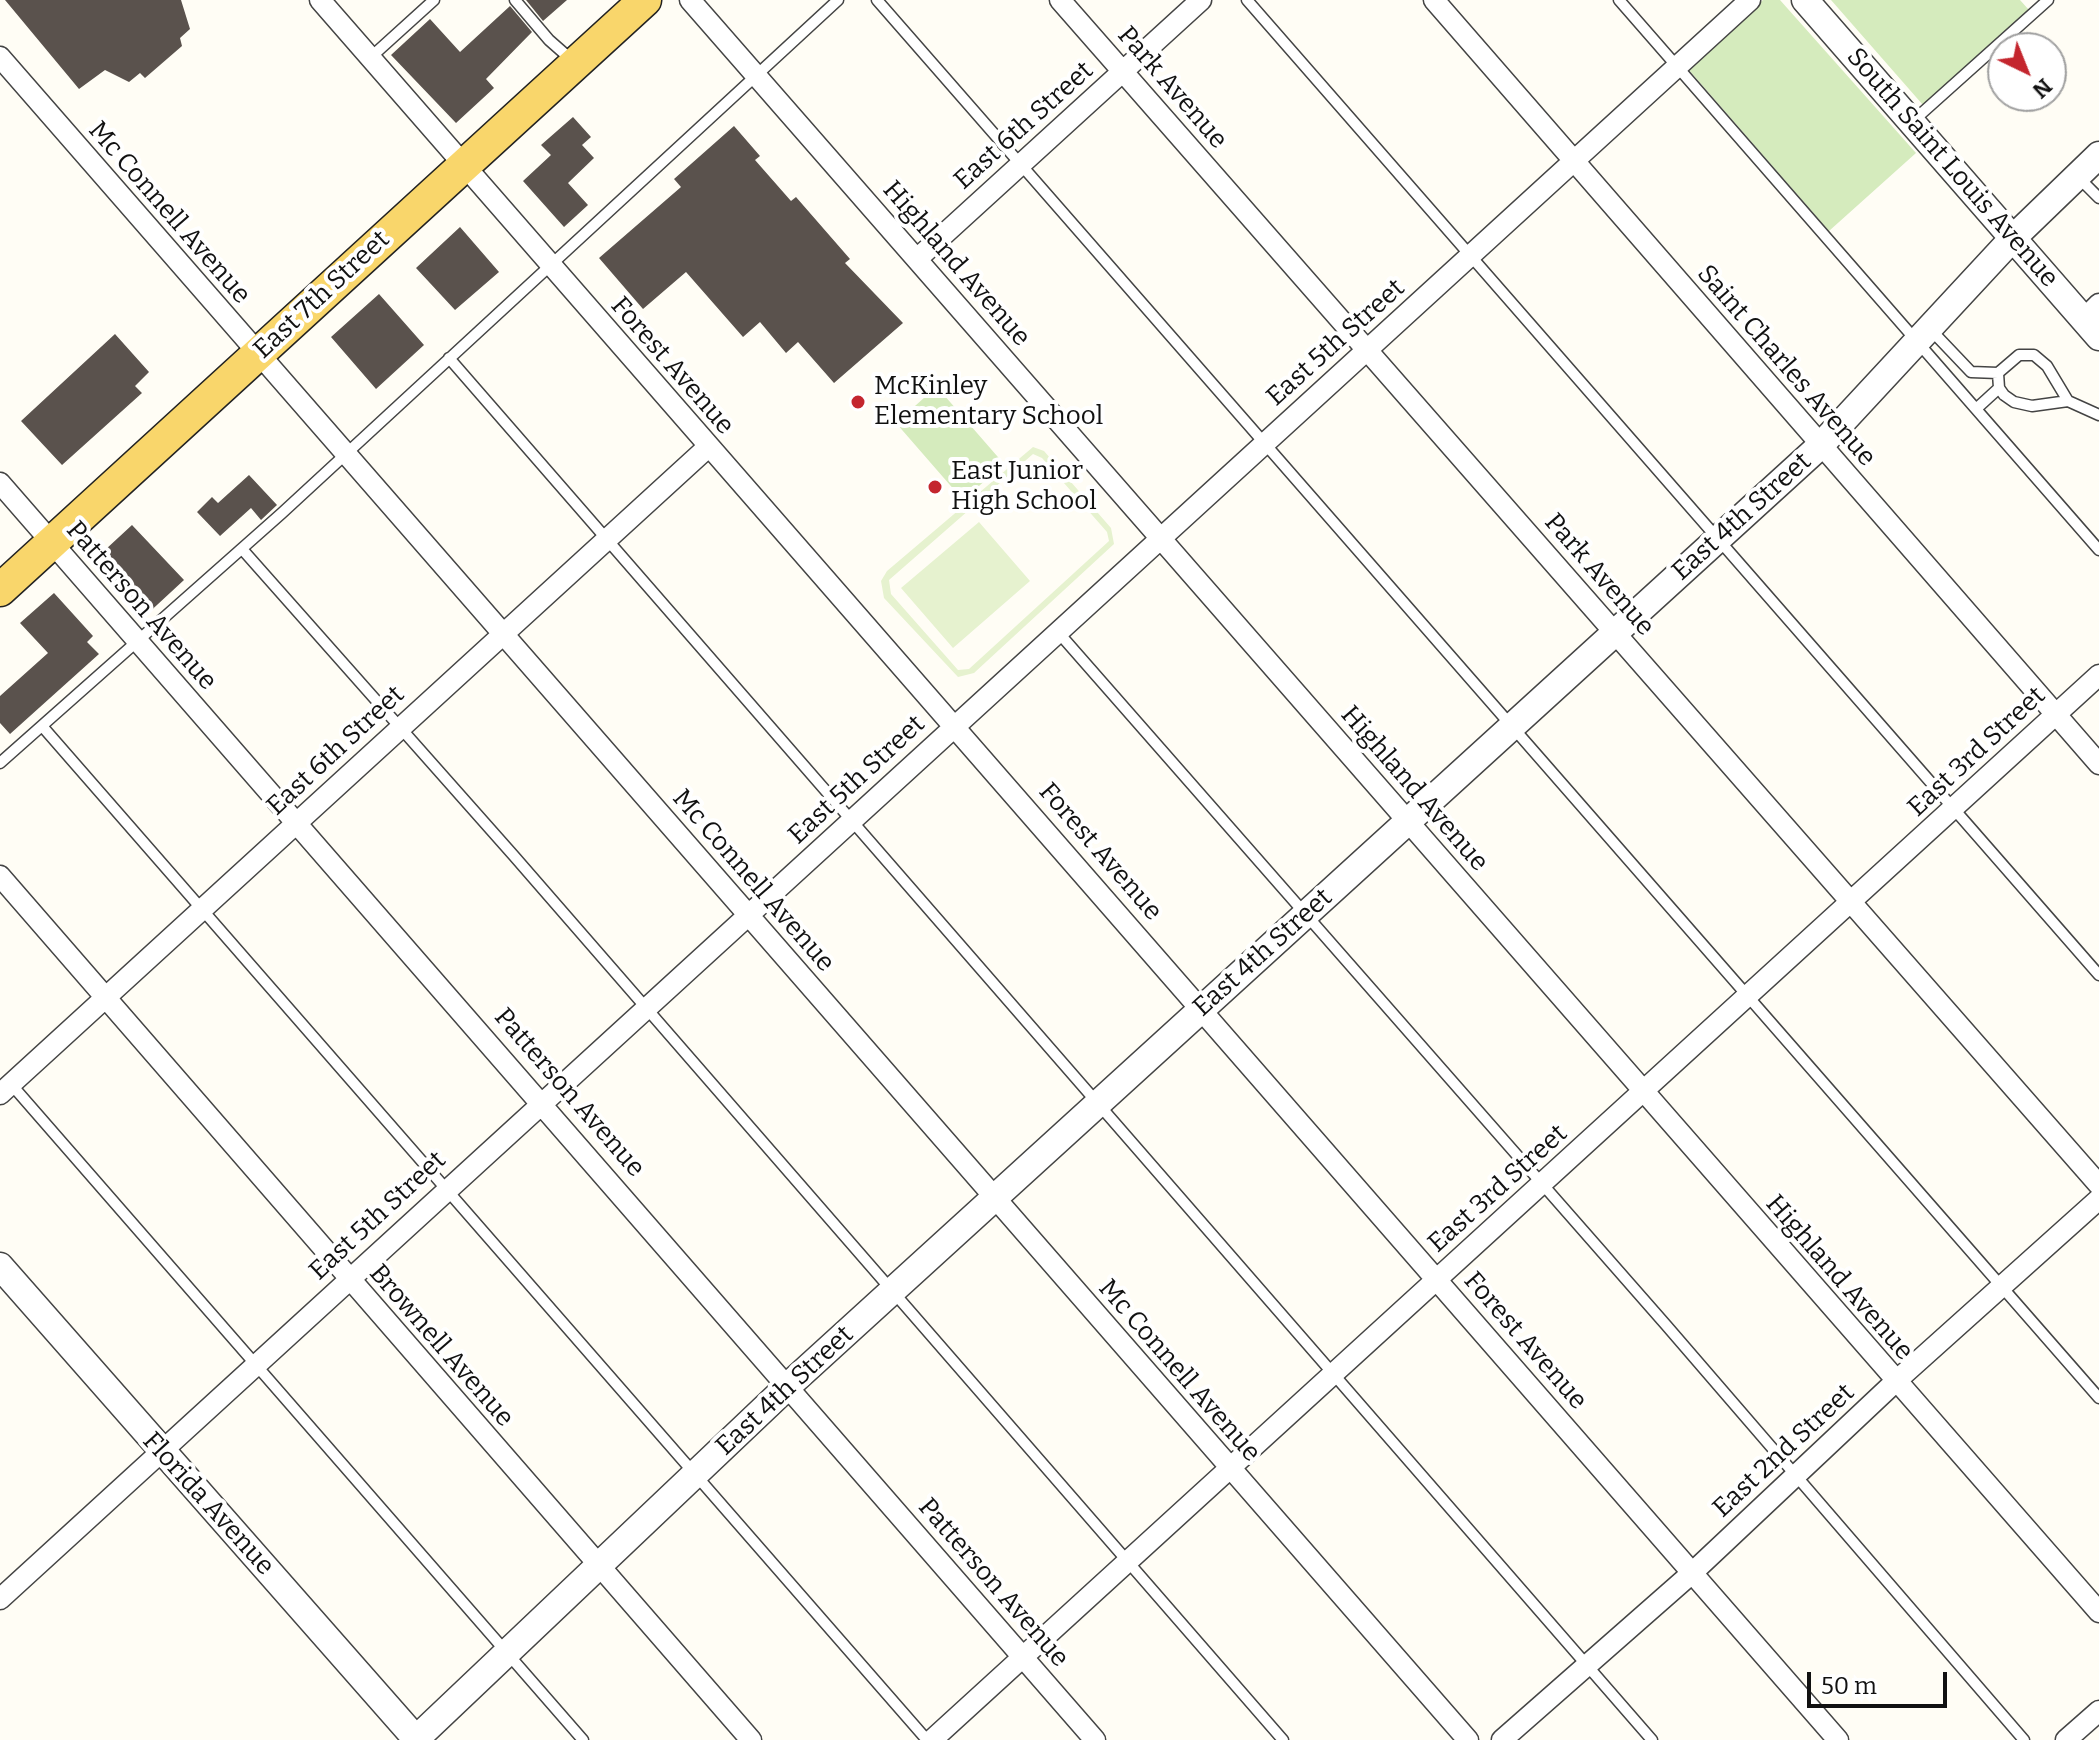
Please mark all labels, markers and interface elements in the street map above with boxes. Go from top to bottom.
street label: Park Avenue [1111,21,1233,155]
north arrow [1987,32,2067,112]
street label: South Saint Louis Avenue [1840,42,2064,294]
street label: East 6th Street [948,55,1100,197]
text: N [2027,73,2058,104]
street label: Mc Connell Avenue [81,116,257,310]
street label: Highland Avenue [876,175,1036,353]
street label: East 7th Street [248,224,396,366]
street label: Saint Charles Avenue [1690,259,1882,473]
street label: East 5th Street [1261,273,1411,413]
street label: Forest Avenue [604,291,740,441]
place label: McKinley Elementary School [874,371,1103,432]
marker: McKinley Elementary School [849,393,867,411]
street label: East 4th Street [1666,447,1818,587]
place label: East Junior High School [951,456,1097,518]
marker: East Junior High School [926,478,944,496]
street label: Park Avenue [1538,508,1660,642]
street label: Patterson Avenue [59,515,223,697]
street label: East 6th Street [261,680,411,822]
street label: East 3rd Street [1902,681,2052,823]
street label: Highland Avenue [1334,700,1494,878]
street label: East 5th Street [782,709,932,851]
street label: Forest Avenue [1032,777,1168,927]
street label: Mc Connell Avenue [665,784,841,978]
street label: East 4th Street [1187,883,1339,1023]
street label: Patterson Avenue [487,1002,651,1184]
street label: East 3rd Street [1422,1118,1574,1260]
street label: East 5th Street [303,1145,453,1287]
street label: Highland Avenue [1759,1189,1919,1367]
street label: Brownell Avenue [362,1259,520,1433]
street label: Forest Avenue [1457,1266,1593,1416]
street label: Mc Connell Avenue [1091,1274,1267,1468]
street label: East 4th Street [710,1320,860,1462]
street label: East 2nd Street [1707,1378,1861,1524]
street label: Florida Avenue [136,1426,280,1582]
street label: Patterson Avenue [911,1492,1075,1674]
scale bar [1811,1656,1951,1706]
text: 50 m [1821,1672,1877,1700]

